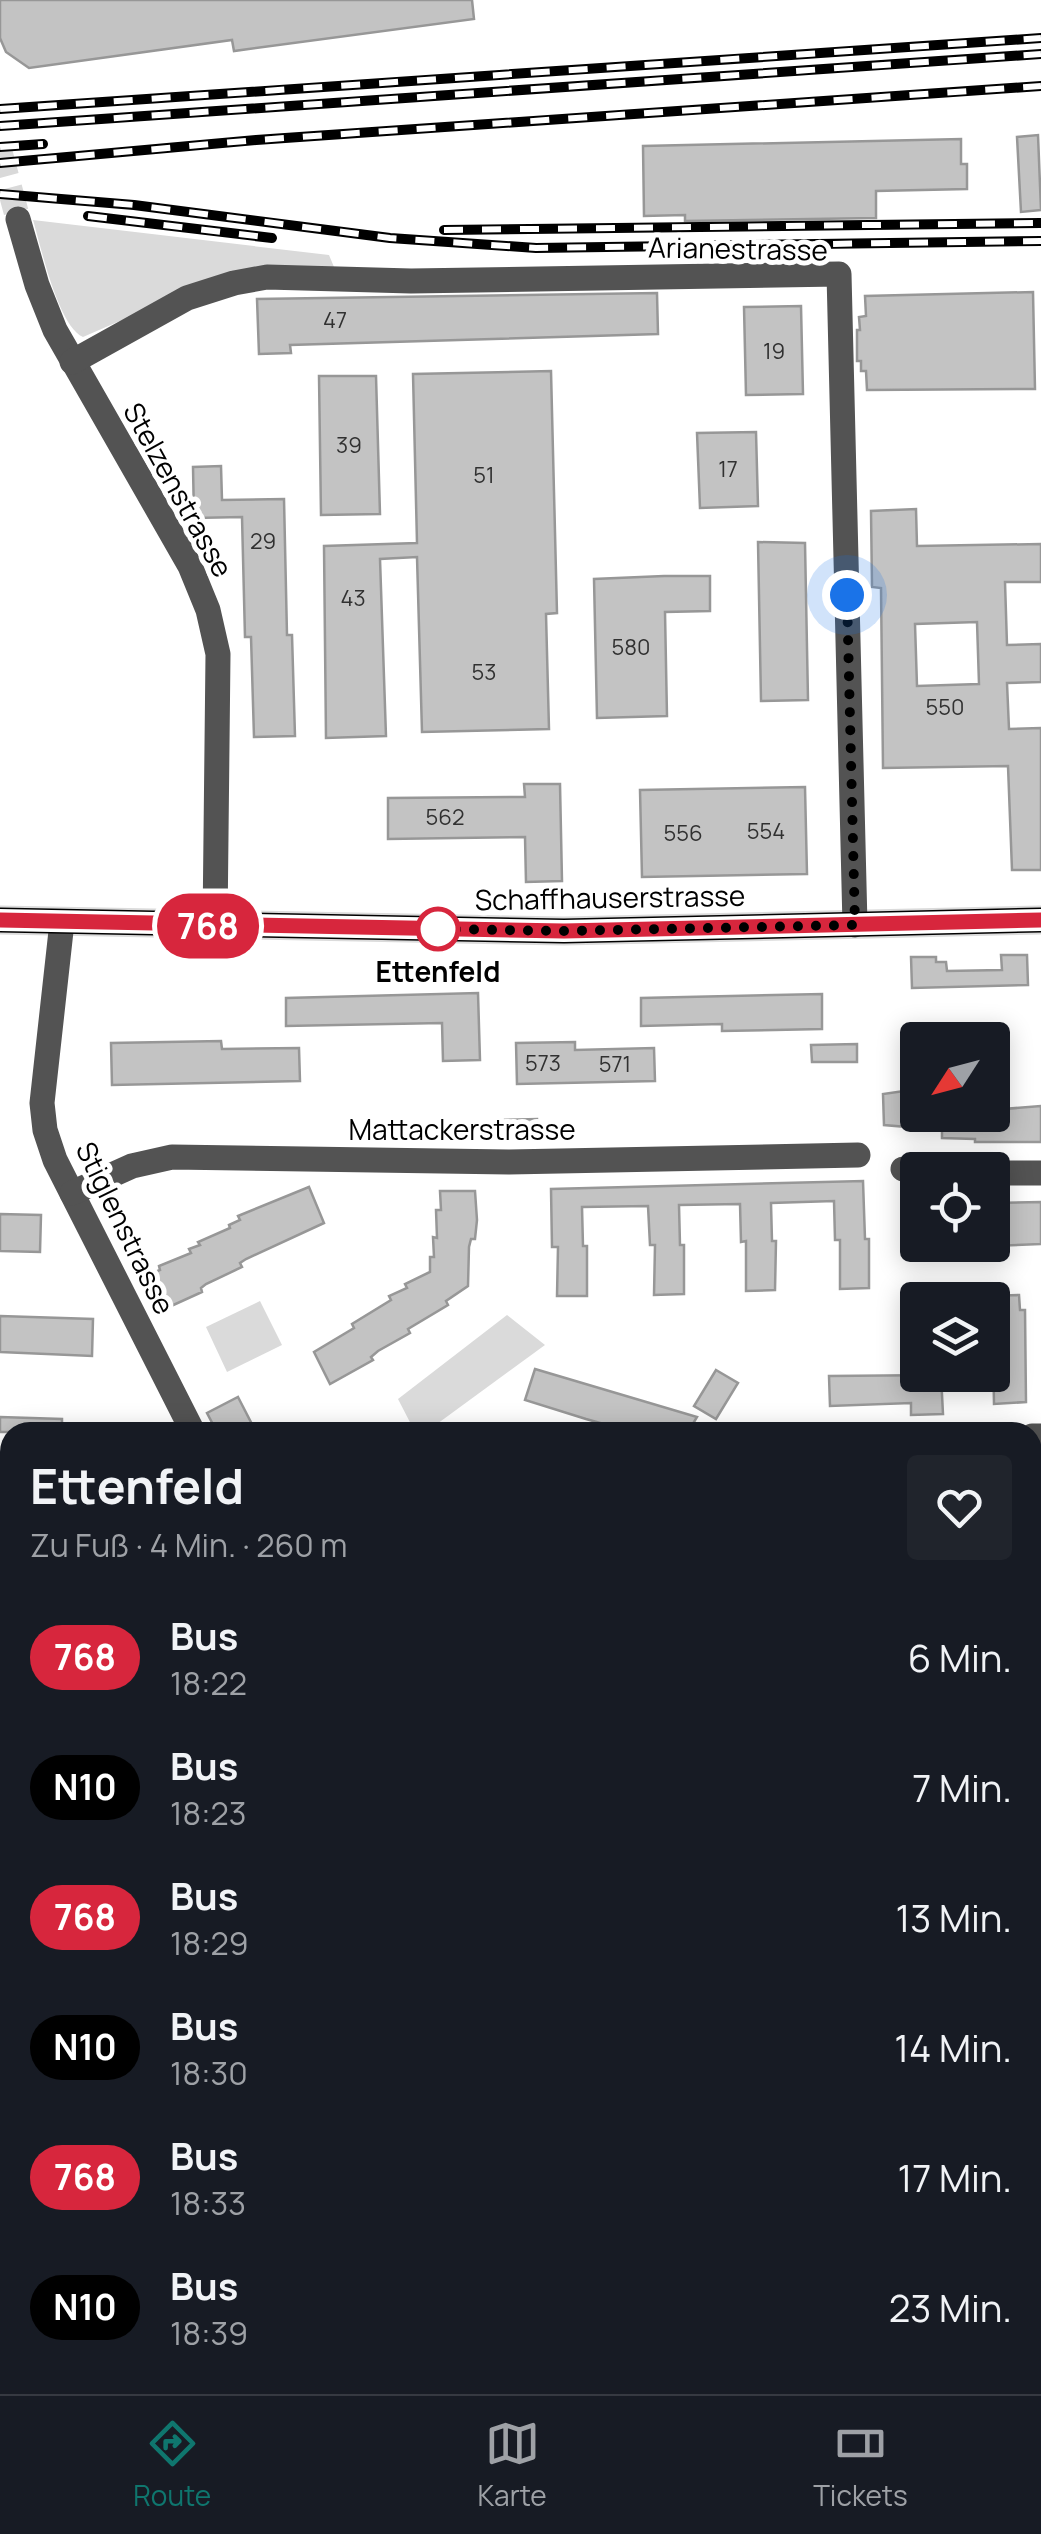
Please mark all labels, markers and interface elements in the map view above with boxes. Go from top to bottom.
street label: Arianestrasse [648,227,828,269]
house number: 47 [323,305,347,335]
house number: 19 [763,336,785,366]
street label: Stelzenstrasse [115,396,242,584]
house number: 39 [336,430,362,460]
house number: 17 [718,454,738,484]
house number: 51 [473,460,495,490]
house number: 29 [250,526,276,556]
your location [822,570,872,620]
house number: 43 [340,583,366,613]
house number: 580 [612,632,650,662]
house number: 53 [472,657,496,687]
house number: 550 [926,692,964,722]
house number: 562 [426,802,464,832]
house number: 554 [747,816,785,846]
house number: 556 [663,818,703,848]
street label: Schaffhauserstrasse [474,876,746,918]
line badge: 768 [150,894,266,958]
text: 768 [177,902,239,950]
marker: Ettenfeld [417,908,459,950]
place label: Ettenfeld [376,952,500,990]
north arrow [900,1022,1010,1132]
map controls [900,1022,1010,1392]
house number: 573 [525,1048,561,1078]
house number: 571 [599,1049,631,1079]
street label: Mattackerstrasse [348,1110,576,1148]
street label: Stiglenstrasse [68,1135,184,1320]
button: locate [900,1152,1010,1262]
button: layers [900,1282,1010,1392]
text: Ettenfeld [30,1453,244,1518]
button: heart [907,1455,1012,1560]
text: Zu Fuß · 4 Min. · 260 m [30,1523,347,1567]
text: Bus [170,1609,238,1661]
text: 6 Min. [908,1631,1012,1683]
text: 768 [54,1633,116,1681]
text: 18:22 [170,1661,247,1705]
text: Bus [170,1739,238,1791]
text: 7 Min. [912,1761,1012,1813]
text: N10 [53,1763,117,1811]
text: 18:23 [170,1791,247,1835]
text: Bus [170,1869,238,1921]
text: 13 Min. [896,1891,1012,1943]
text: 768 [54,1893,116,1941]
text: 18:29 [170,1921,249,1965]
text: Bus [170,1999,238,2051]
text: 14 Min. [894,2021,1012,2073]
text: N10 [53,2023,117,2071]
text: 18:30 [170,2051,248,2095]
text: Bus [170,2129,238,2181]
text: 17 Min. [897,2151,1012,2203]
text: 768 [54,2153,116,2201]
text: 18:33 [170,2181,246,2225]
text: Bus [170,2259,238,2311]
text: 23 Min. [889,2281,1012,2333]
text: N10 [53,2283,117,2331]
text: 18:39 [170,2311,248,2355]
tab: Route [133,2416,211,2514]
tab: Karte [477,2416,547,2514]
tab: Tickets [813,2416,908,2514]

